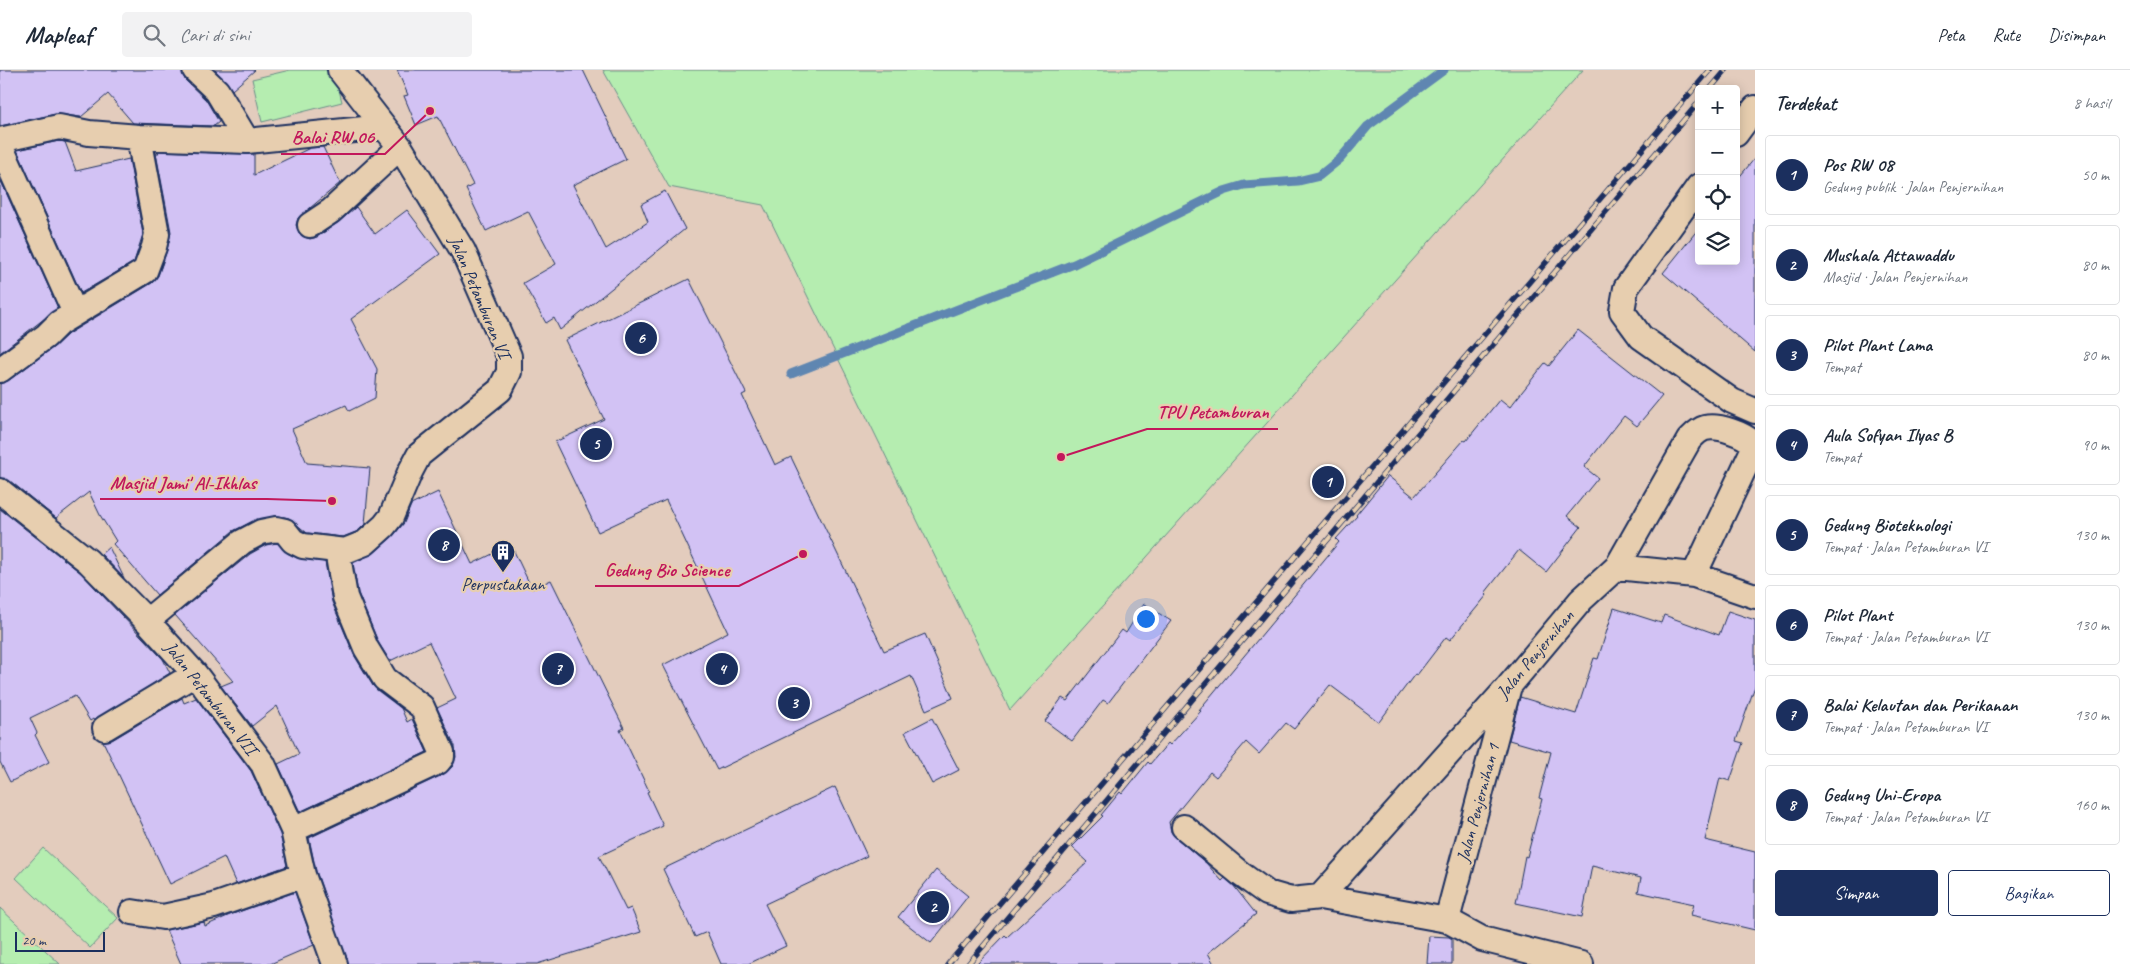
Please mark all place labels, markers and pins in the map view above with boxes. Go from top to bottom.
callout: Balai RW 06 [281,120,385,154]
pin: 6 [625,319,657,357]
callout: TPU Petamburan [1147,395,1278,429]
pin: 5 [580,425,612,463]
pin: 1 [1312,463,1344,501]
callout: Masjid Jami' Al-Ikhlas [100,465,267,499]
pin: 8 [428,526,460,564]
building icon: Perpustakaan [490,539,516,573]
callout: Gedung Bio Science [595,552,739,586]
place label: Perpustakaan [461,573,545,595]
pin: 7 [542,650,574,688]
pin: 4 [706,650,738,688]
pin: 3 [778,684,810,722]
pin: 2 [917,888,949,926]

